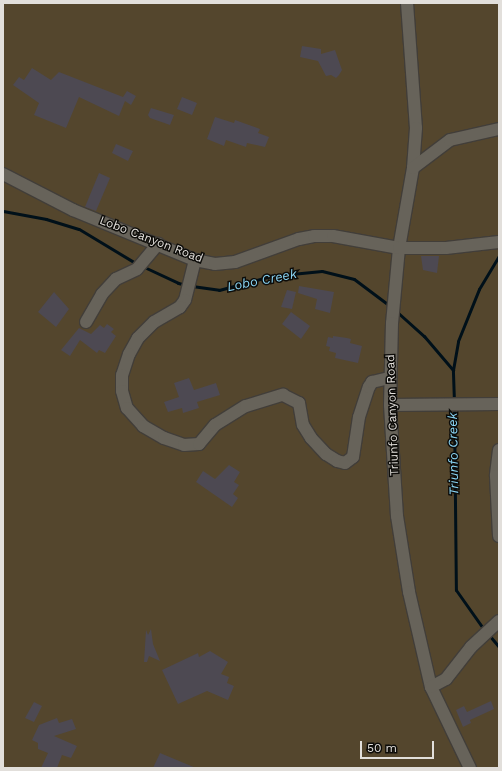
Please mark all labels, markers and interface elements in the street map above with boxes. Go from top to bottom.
street label: Lobo Canyon Road [97,214,205,266]
water label: Lobo Creek [226,267,298,295]
street label: Triunfo Canyon Road [384,354,402,476]
water label: Triunfo Creek [445,412,463,496]
scale bar [362,733,436,759]
text: 50 m [367,741,397,755]

